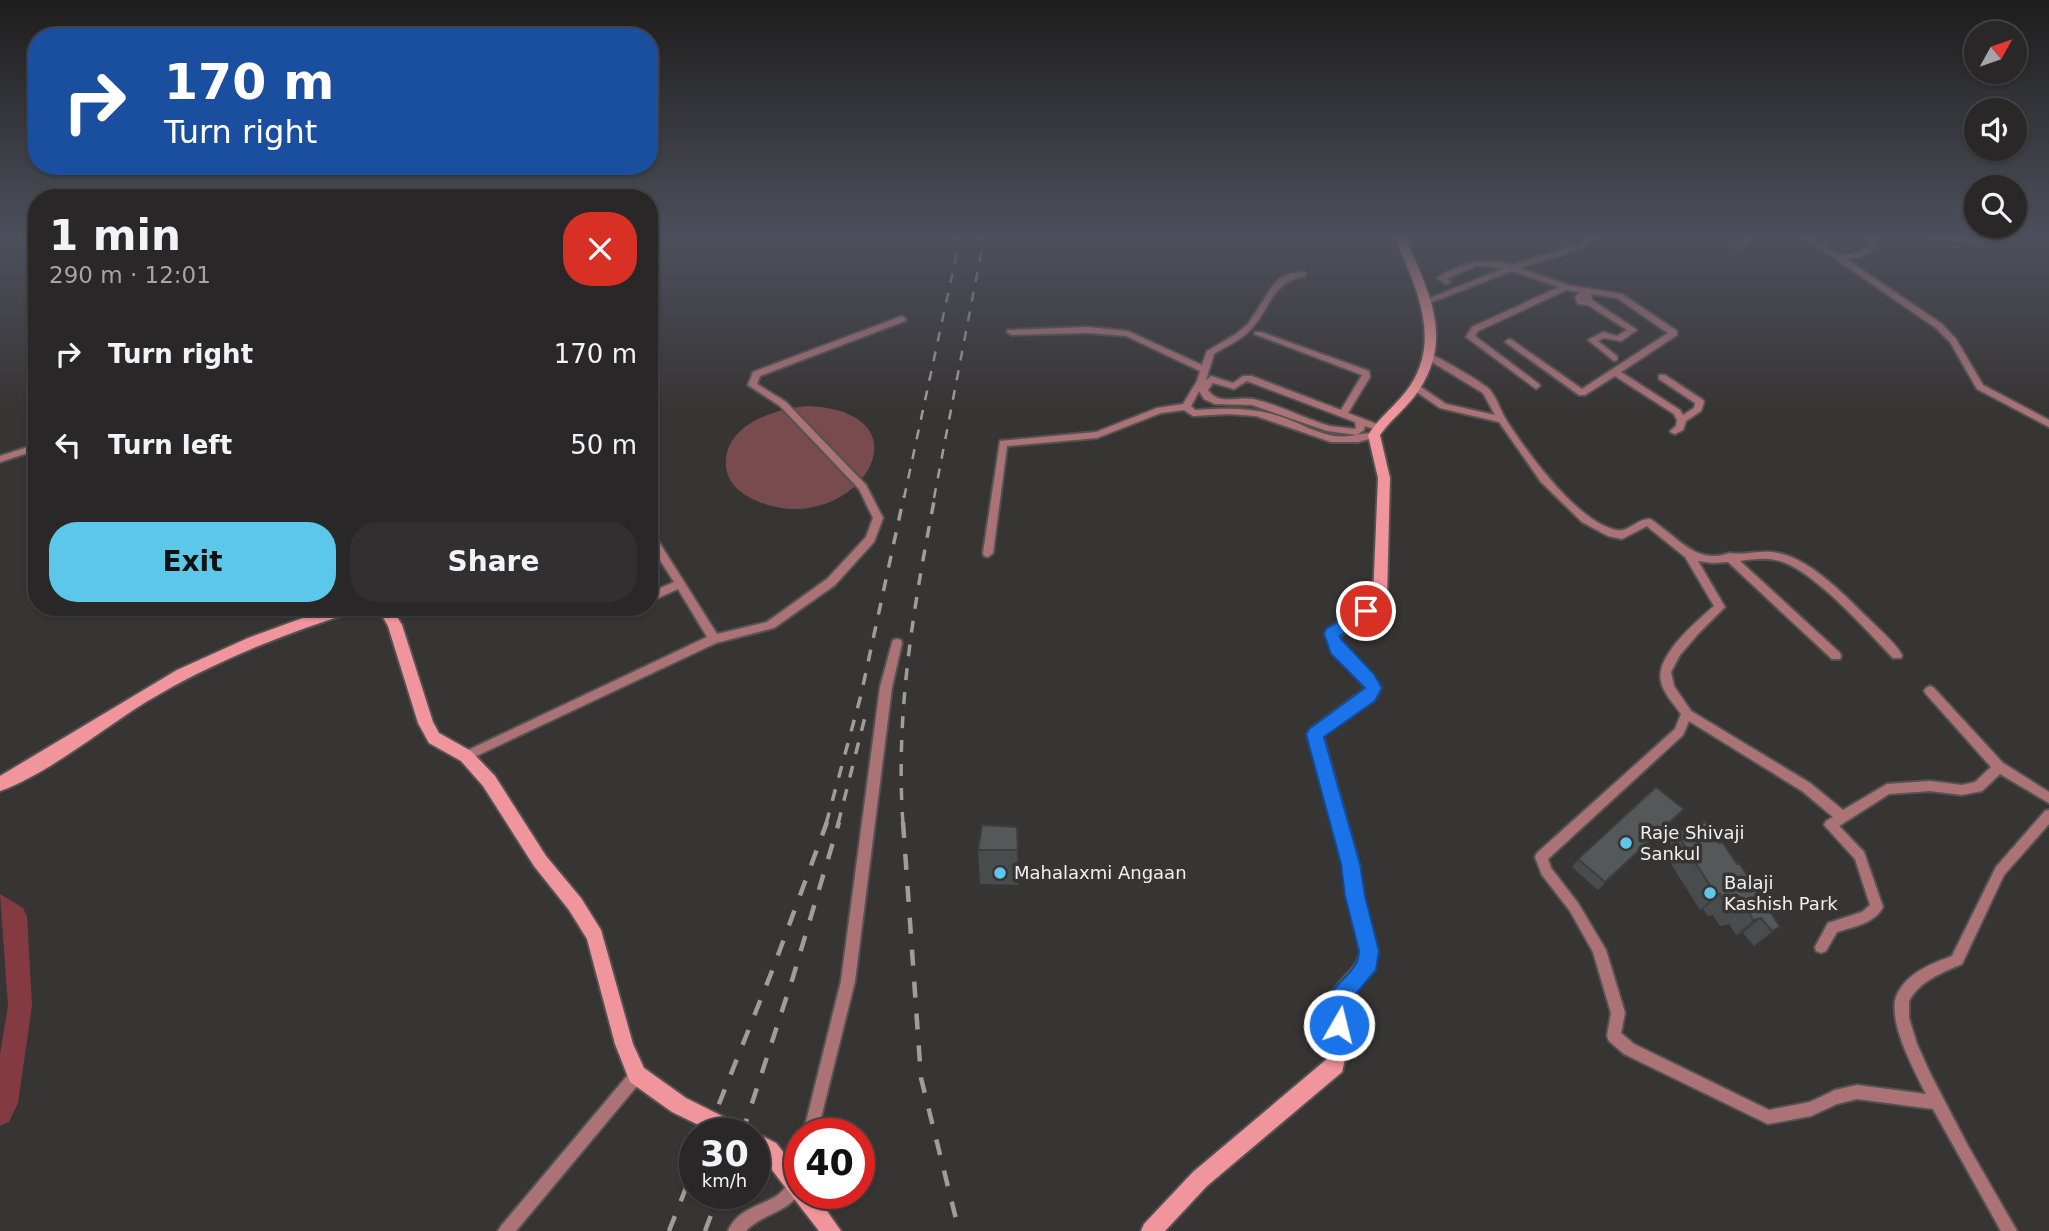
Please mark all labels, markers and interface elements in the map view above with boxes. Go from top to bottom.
north arrow [1964,21,2026,84]
map controls [1964,21,2027,238]
text: 170 m [164,54,334,111]
icon: right [49,56,140,147]
button: sound [1964,98,2027,161]
text: Turn right [164,113,317,151]
button: search [1964,175,2027,238]
text: 1 min [49,211,181,260]
button: close [563,212,637,286]
text: 290 m · 12:01 [49,262,211,288]
icon: right [49,335,87,373]
text: Turn right [108,339,253,369]
text: 170 m [554,339,637,369]
icon: left [49,426,87,464]
text: Turn left [108,430,232,460]
text: 50 m [570,430,637,460]
button: Exit [49,522,336,602]
button: Share [350,522,637,602]
pin [1336,581,1396,641]
icon: arrive [1347,592,1385,630]
place label: Raje Shivaji Sankul [1640,822,1744,864]
marker: Raje Shivaji Sankul [1618,835,1634,851]
place label: Mahalaxmi Angaan [1014,862,1187,883]
marker: Mahalaxmi Angaan [992,865,1008,881]
place label: Balaji Kashish Park [1724,872,1838,914]
marker: Balaji Kashish Park [1702,885,1718,901]
position arrow [1302,988,1376,1062]
speed limit sign: 40 [784,1118,875,1209]
text: 30 [700,1134,749,1174]
text: km/h [702,1170,747,1191]

